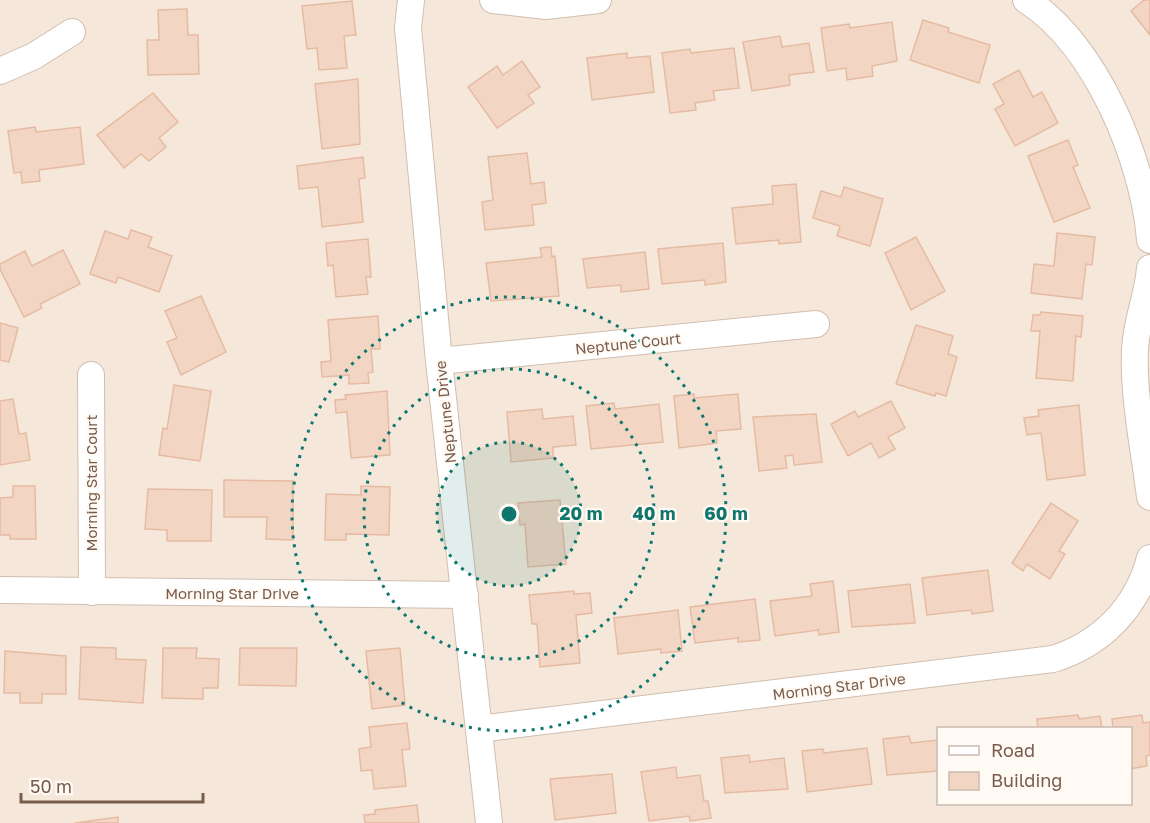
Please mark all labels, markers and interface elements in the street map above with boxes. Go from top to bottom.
street label: Neptune Court [574,328,682,358]
street label: Neptune Drive [431,359,459,464]
street label: Morning Star Court [82,415,100,552]
text: 20 m [560,502,602,524]
text: 40 m [632,502,676,524]
text: 60 m [704,502,748,524]
centre of rings [499,504,519,524]
street label: Morning Star Drive [165,584,299,602]
street label: Morning Star Drive [772,669,907,703]
legend [937,727,1132,805]
text: Road [991,739,1035,761]
scale bar [21,766,202,804]
text: Building [991,769,1062,791]
text: 50 m [30,775,72,797]

